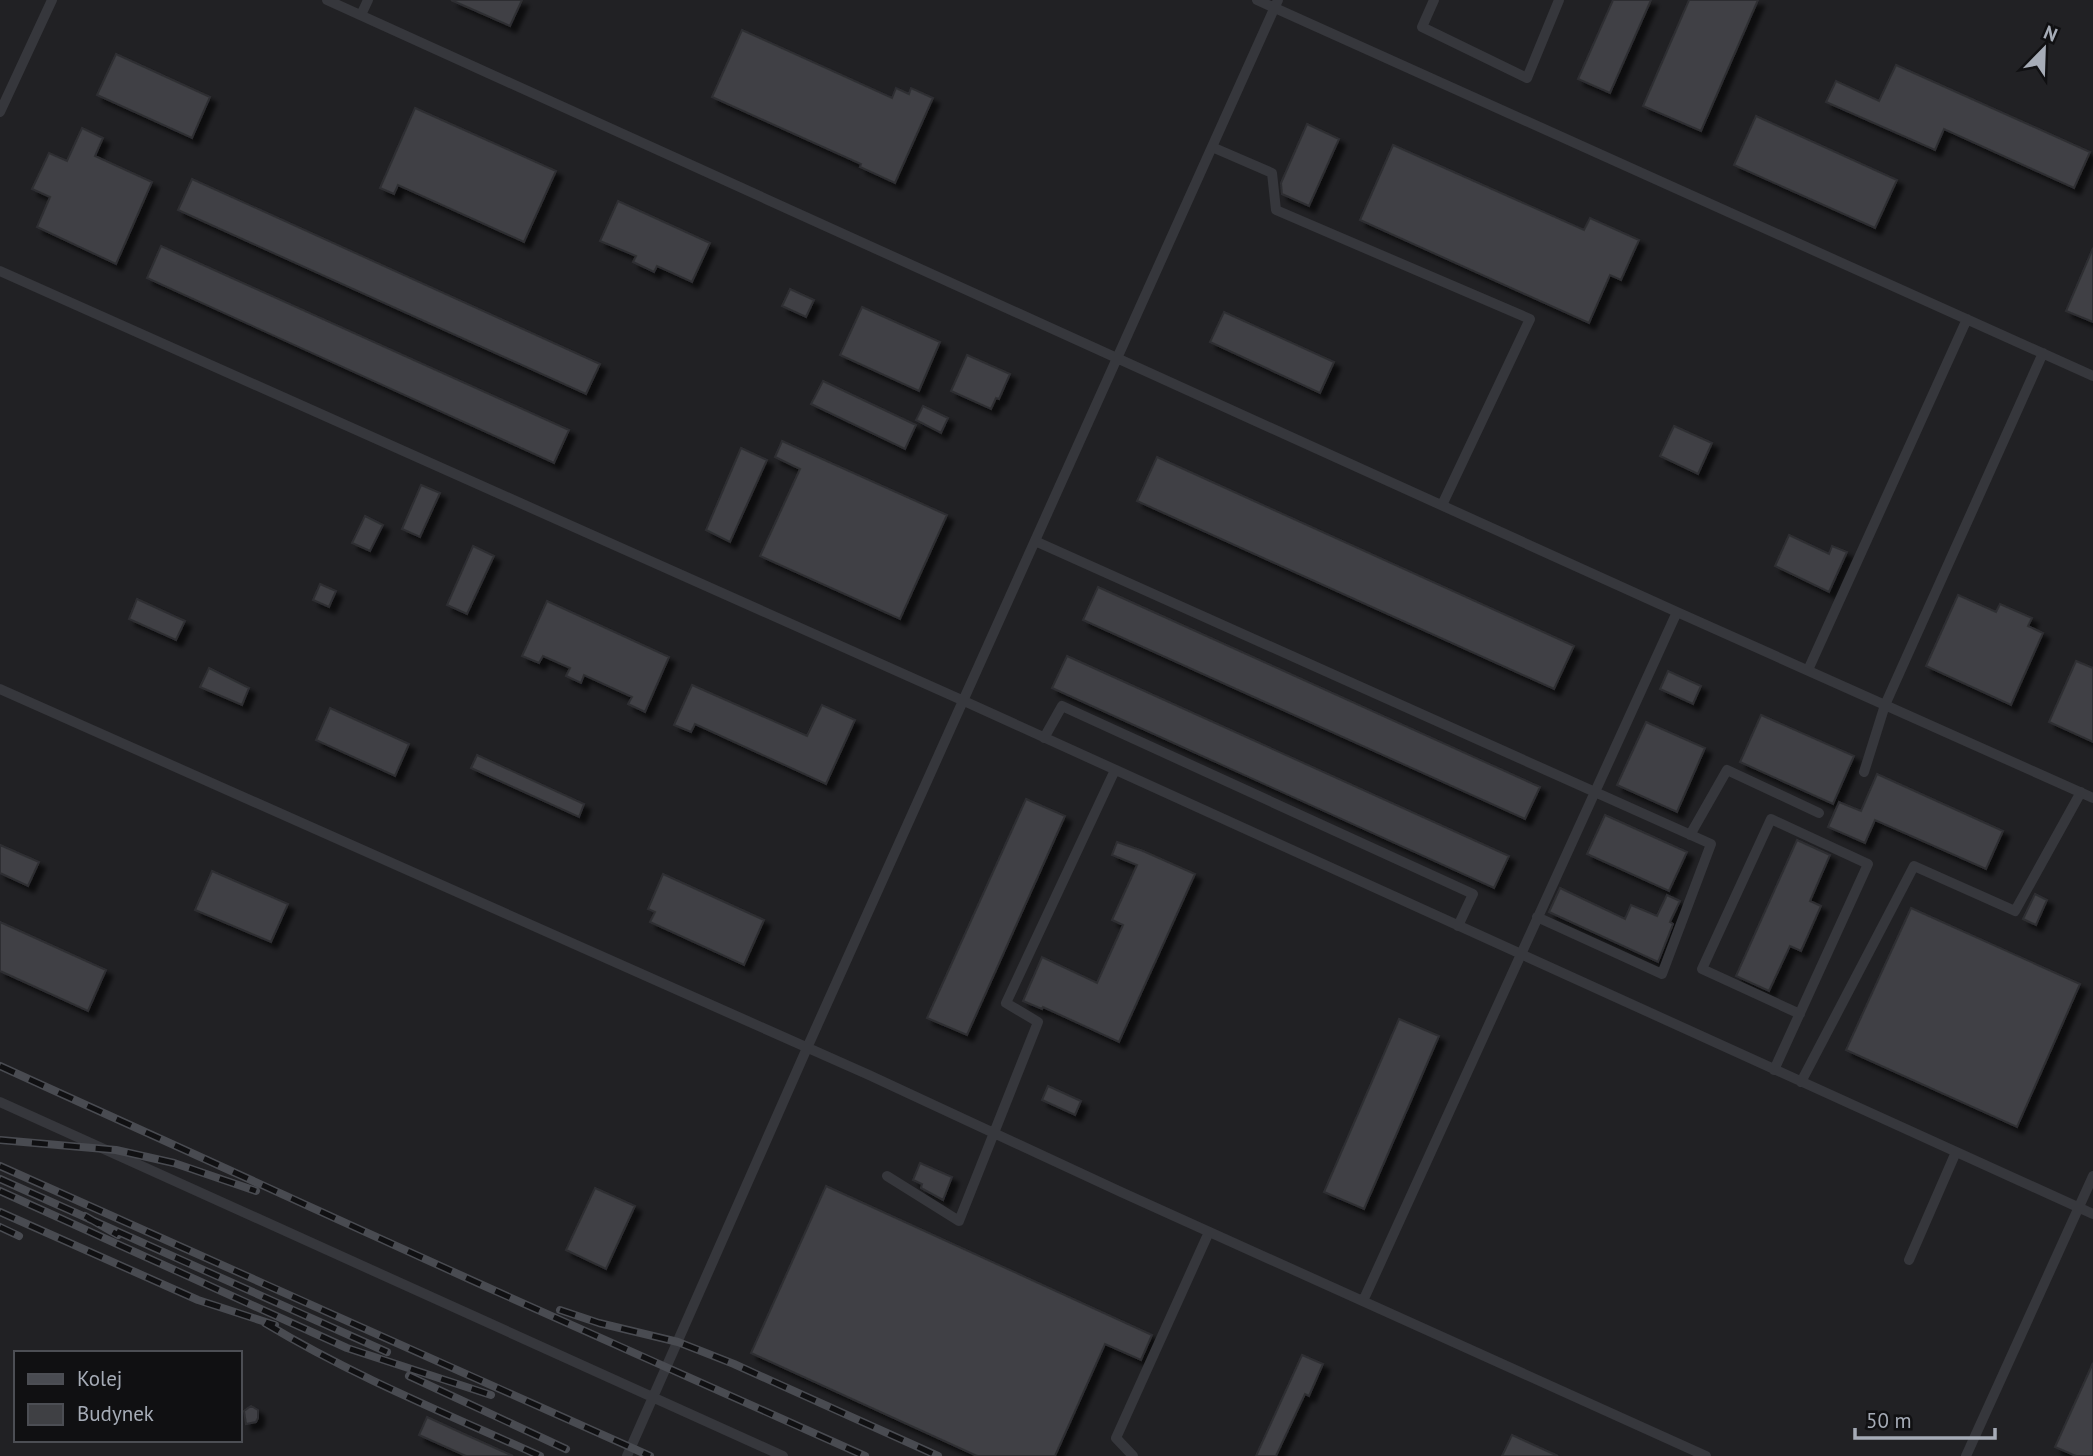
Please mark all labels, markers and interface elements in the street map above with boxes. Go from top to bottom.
north arrow [2009,14,2079,84]
text: N [2040,20,2061,47]
legend [14,1351,242,1442]
text: Kolej [77,1365,122,1392]
scale bar [1855,1396,1995,1440]
text: Budynek [77,1400,154,1427]
text: 50 m [1866,1407,1912,1434]

